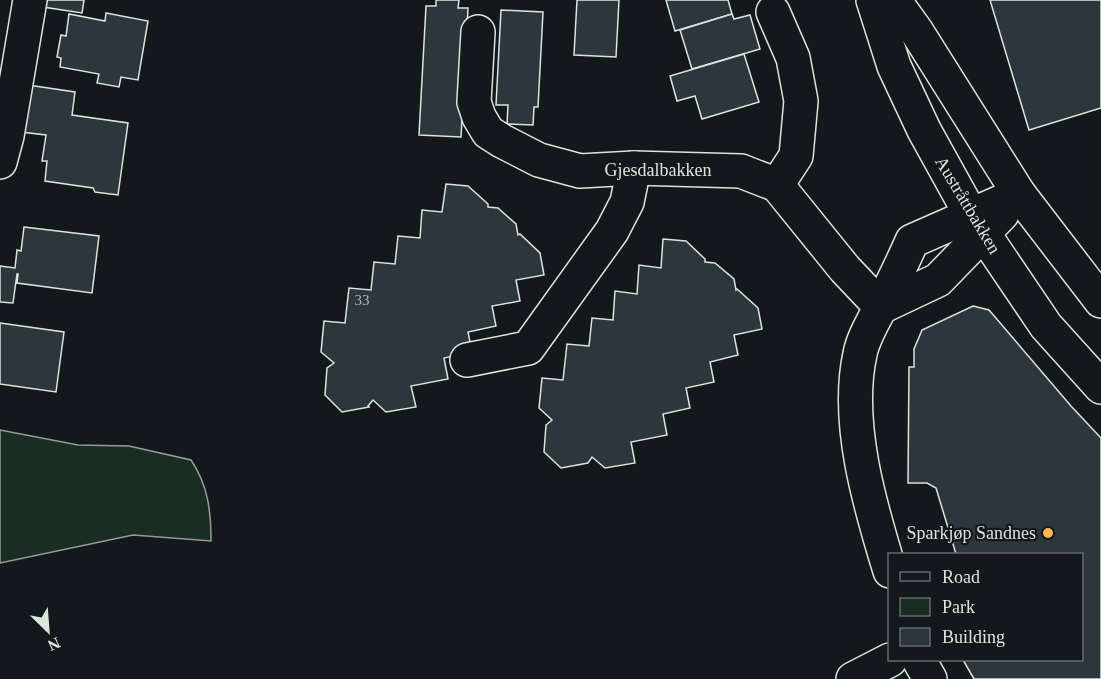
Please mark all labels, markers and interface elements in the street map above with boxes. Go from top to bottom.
street label: Austråttbakken [931,153,1005,257]
street label: Gjesdalbakken [605,160,711,180]
house number: 33 [355,292,370,308]
place label: Sparkjøp Sandnes [907,523,1036,543]
marker: Sparkjøp Sandnes [1041,526,1055,540]
legend [888,553,1083,661]
text: Road [942,567,980,587]
text: Park [942,597,975,617]
north arrow [18,601,78,661]
text: Building [942,627,1005,647]
text: N [45,634,63,654]

